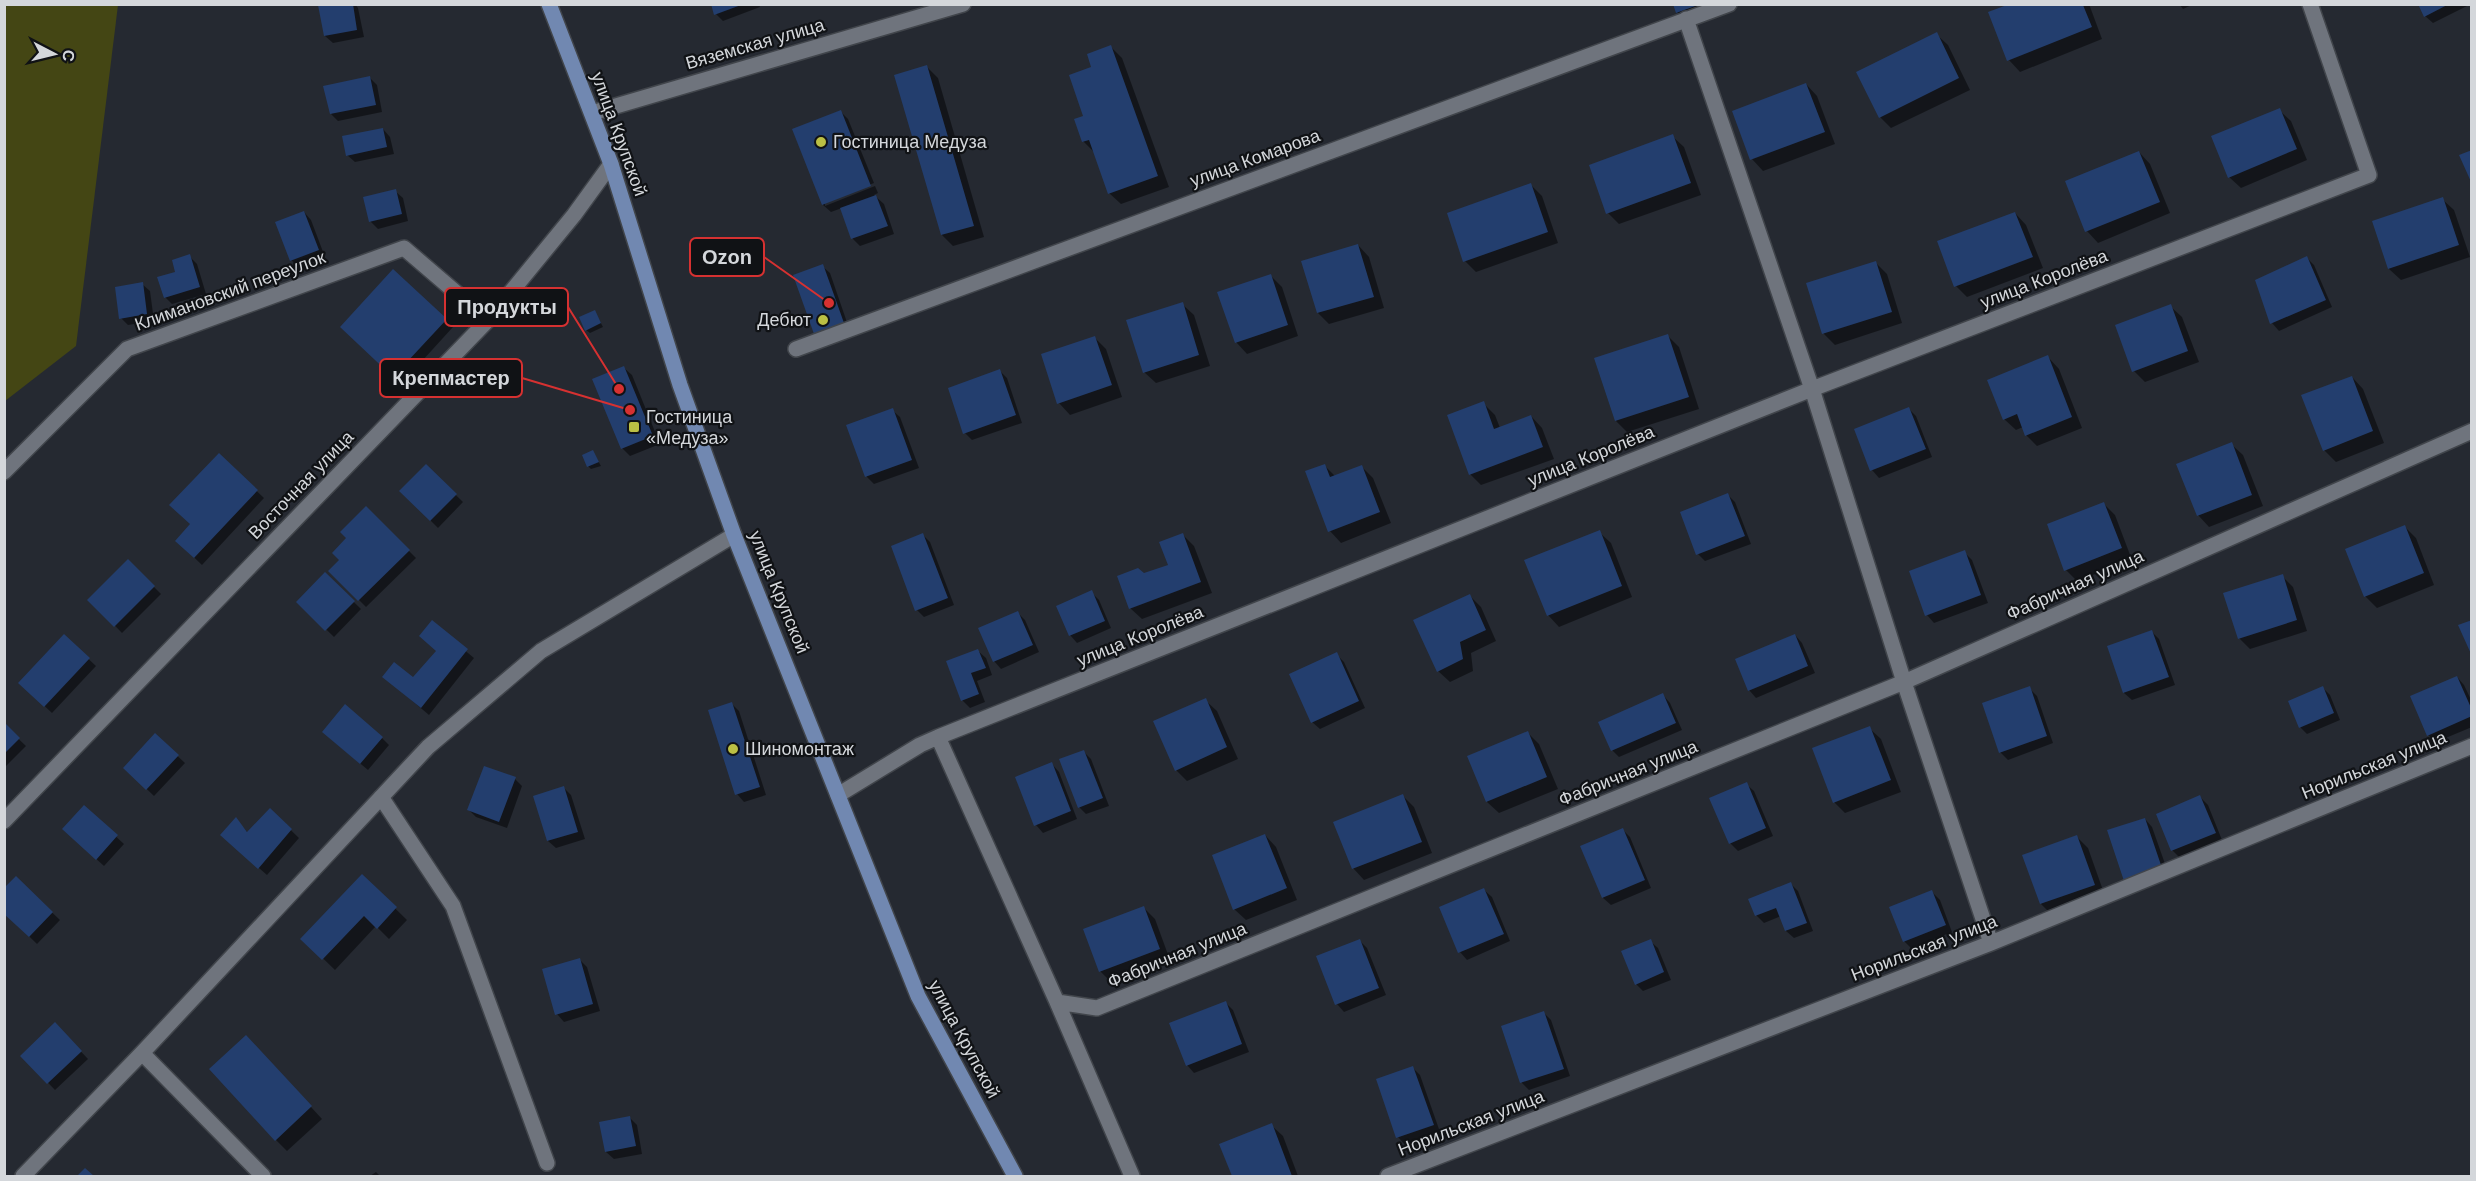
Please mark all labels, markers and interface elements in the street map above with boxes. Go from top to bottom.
street label: Вяземская улица [683,14,828,73]
north arrow [24,24,84,84]
text: С [59,49,78,63]
street label: улица Крупской [587,69,651,199]
street label: улица Комарова [1187,125,1324,191]
place label: Гостиница Медуза [833,132,988,152]
marker: Гостиница Медуза [814,135,828,149]
callout: Ozon [690,238,764,276]
street label: улица Королёва [1978,245,2111,312]
text: Ozon [702,246,752,268]
street label: Климановский переулок [132,247,328,335]
callout: Продукты [445,288,568,326]
text: Продукты [457,296,557,318]
place label: Дебют [757,310,811,330]
marker: Дебют [816,313,830,327]
callout: Крепмастер [380,359,522,397]
text: Крепмастер [392,367,510,389]
place label: Гостиница «Медуза» [646,407,733,448]
marker: Гостиница «Медуза» [627,420,641,434]
street label: улица Королёва [1525,421,1658,490]
street label: Восточная улица [244,426,358,543]
street label: улица Крупской [745,528,813,656]
street label: Фабричная улица [2003,545,2147,624]
street label: улица Королёва [1074,601,1207,670]
street label: Норильская улица [2299,726,2450,803]
street label: Фабричная улица [1556,736,1701,810]
place label: Шиномонтаж [745,739,854,759]
marker: Шиномонтаж [726,742,740,756]
street label: Норильская улица [1848,911,2001,985]
street label: Фабричная улица [1105,918,1250,992]
street label: улица Крупской [924,977,1004,1101]
street label: Норильская улица [1395,1086,1548,1160]

